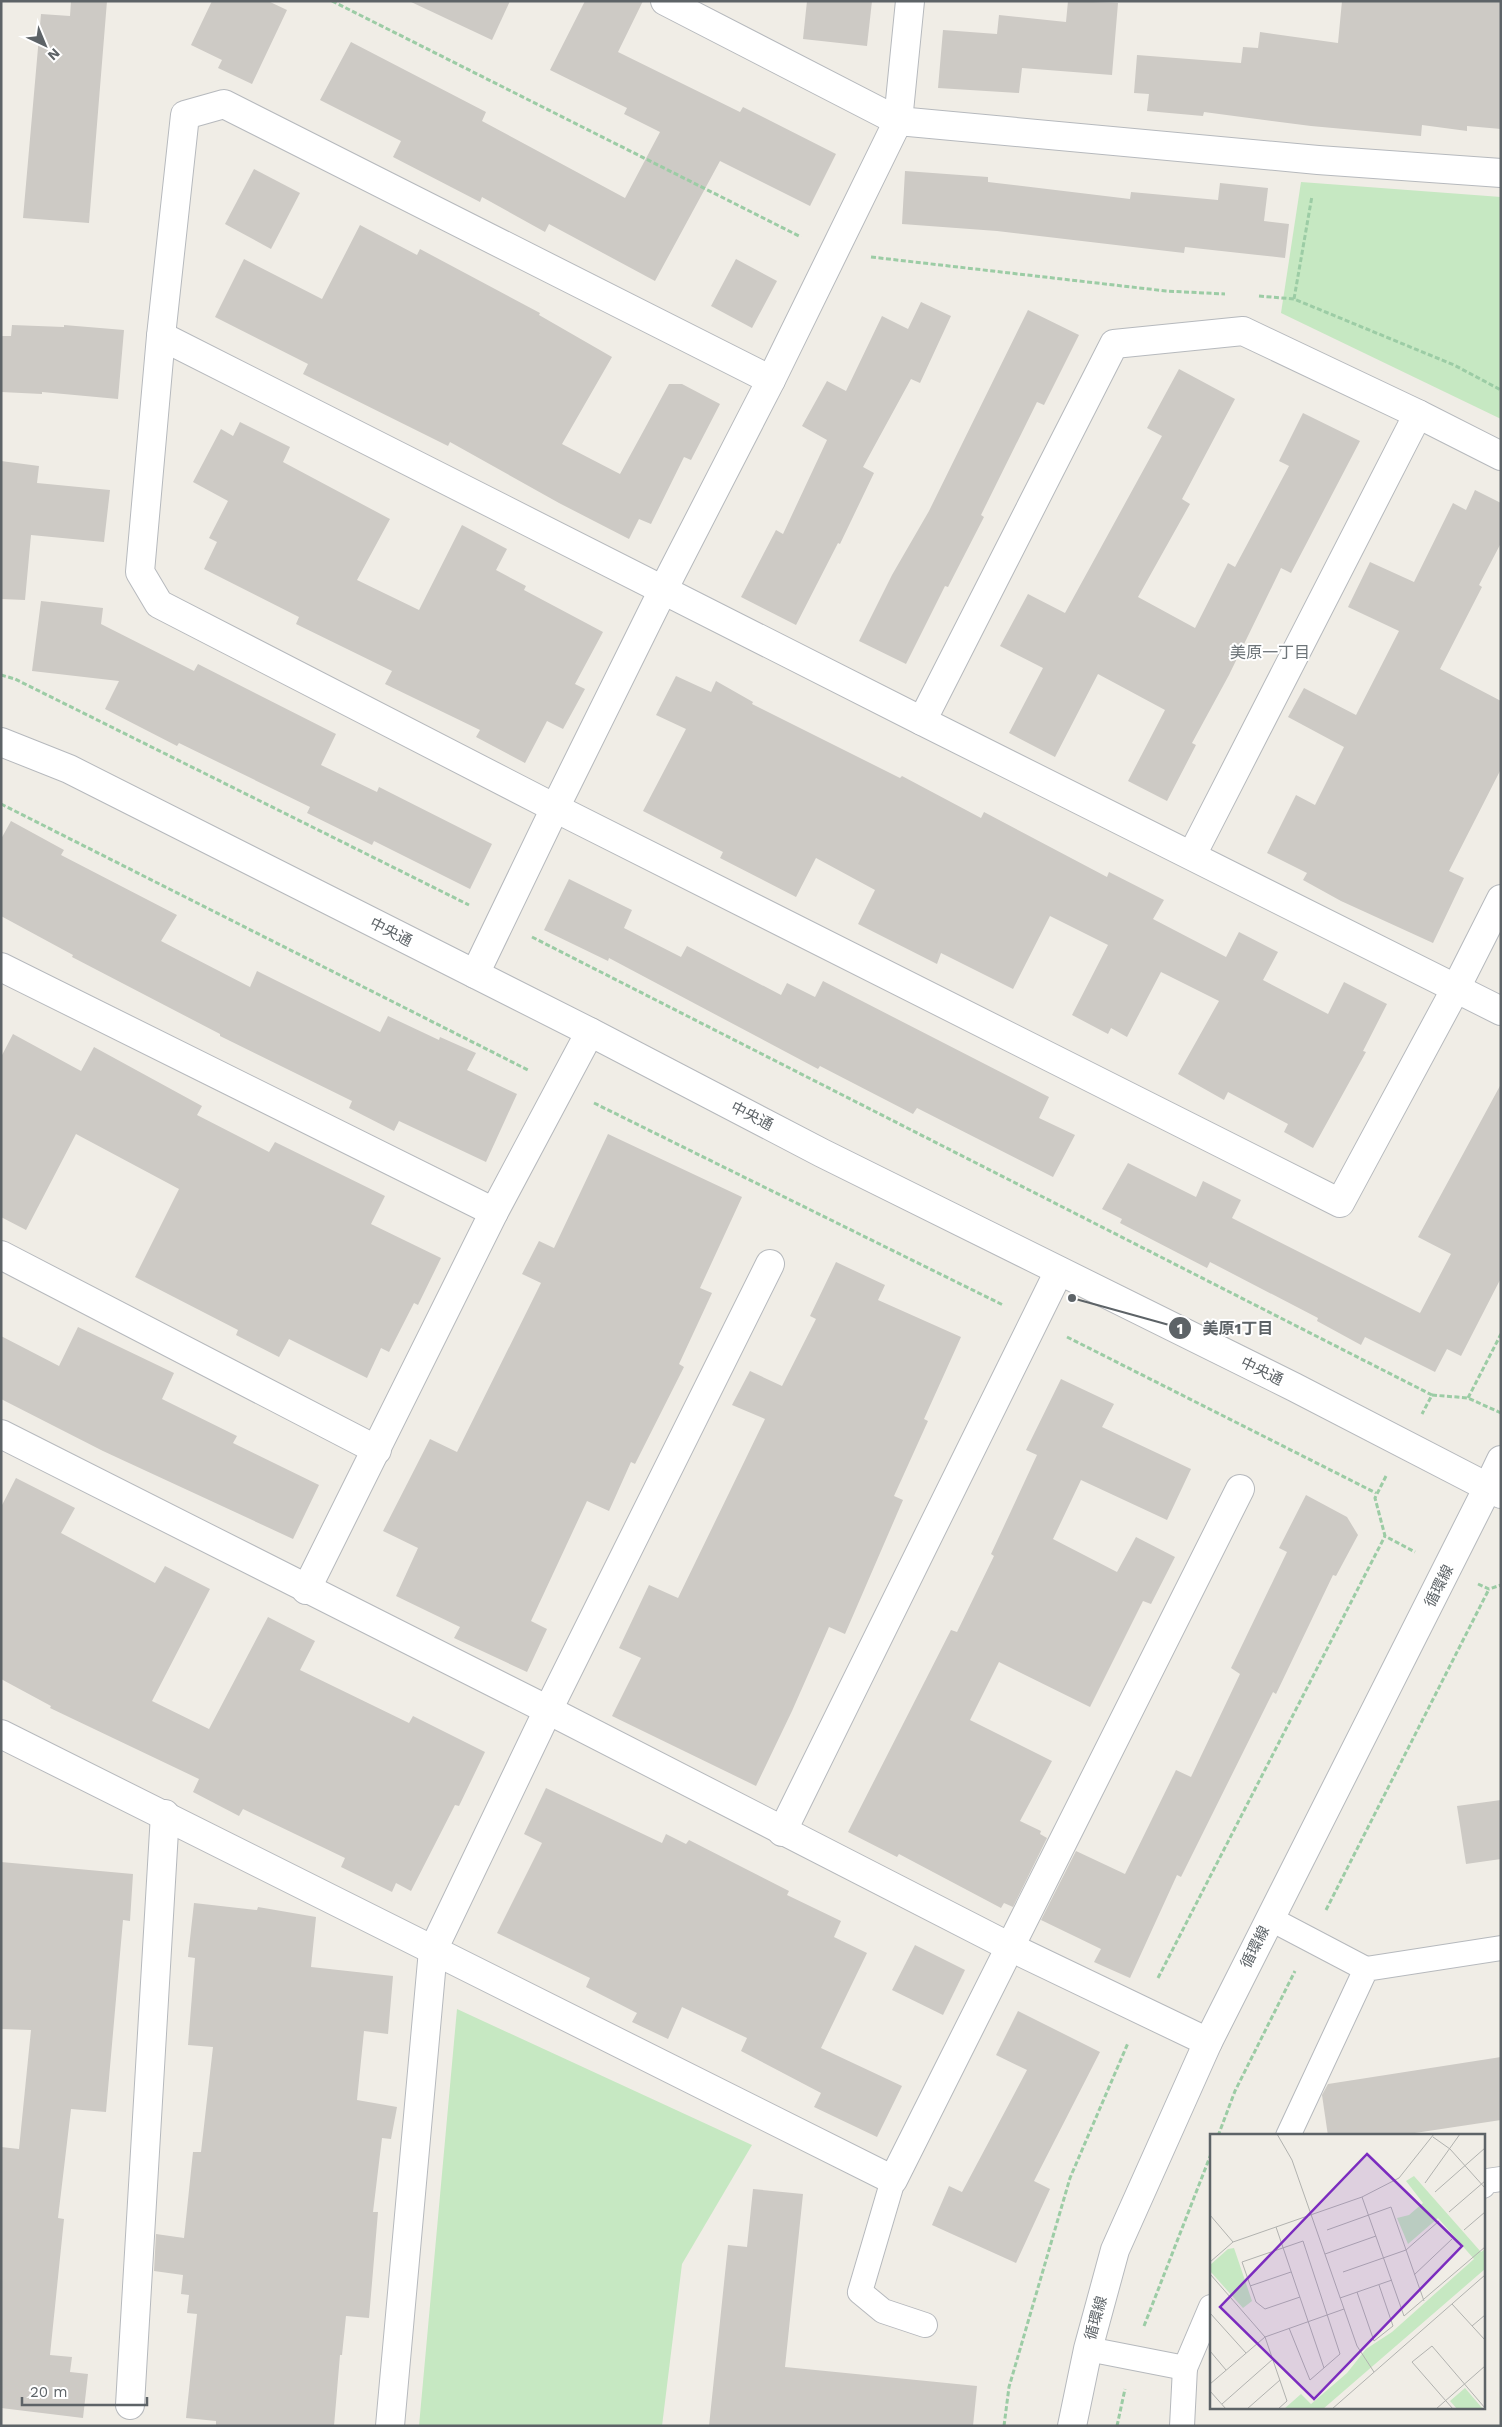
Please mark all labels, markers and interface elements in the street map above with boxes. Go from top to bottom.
north arrow [20,20,70,70]
text: N [45,45,63,64]
district label: 美原一丁目 [1230,643,1310,662]
street label: 中央通 [367,914,415,950]
street label: 中央通 [728,1098,776,1134]
callout: 美原1丁目 [1167,1313,1283,1344]
text: 美原1丁目 [1203,1319,1273,1338]
text: 1 [1177,1320,1183,1338]
street label: 中央通 [1238,1353,1286,1389]
street label: 循環線 [1421,1562,1457,1610]
street label: 循環線 [1237,1923,1273,1971]
inset map [1210,2134,1484,2410]
street label: 循環線 [1081,2294,1111,2342]
scale bar [22,2374,148,2406]
text: 20 m [30,2383,68,2401]

